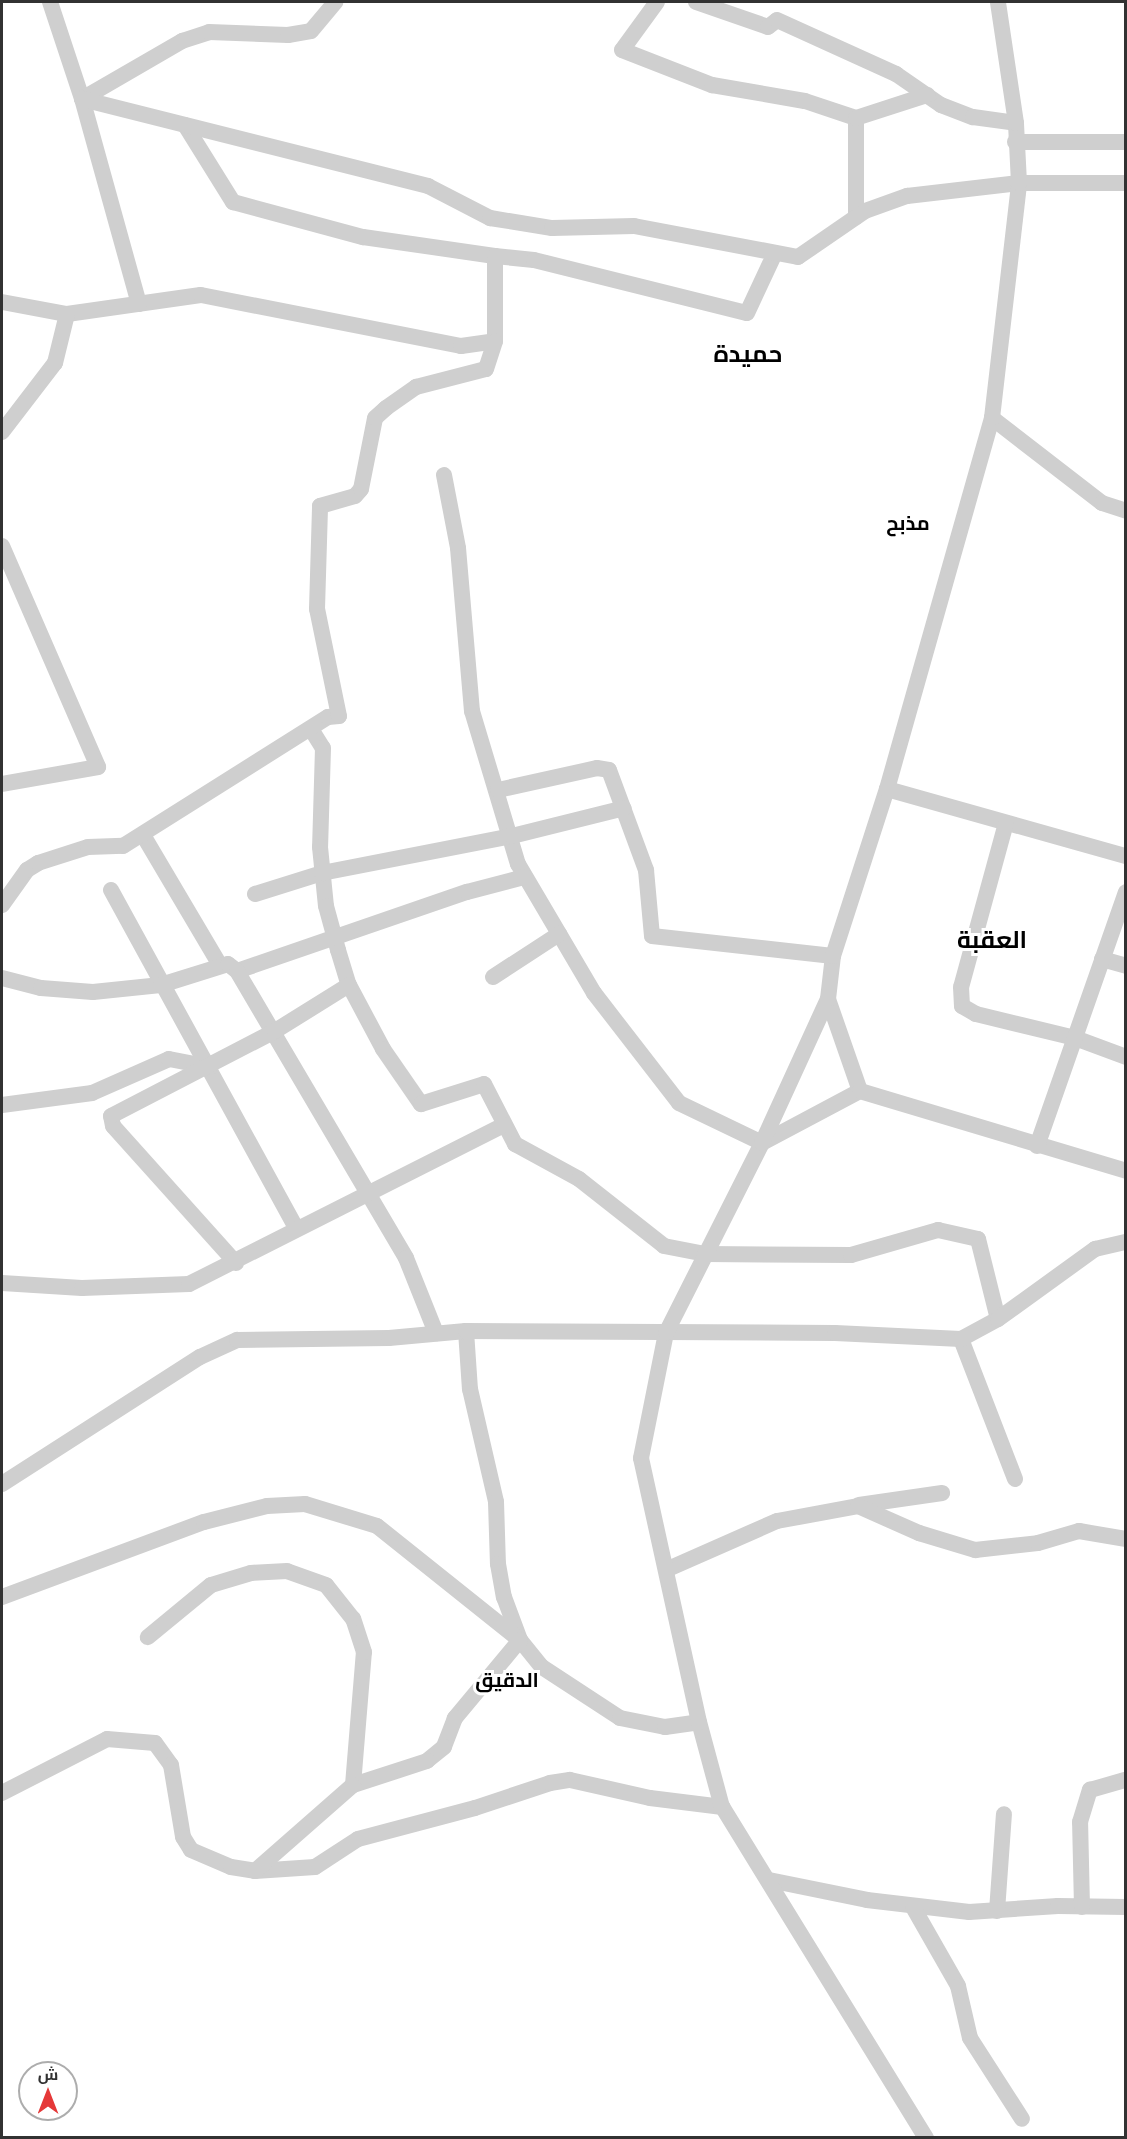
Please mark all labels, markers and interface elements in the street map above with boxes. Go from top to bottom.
district label: حميدة [714,340,782,368]
district label: مذبح [886,511,930,535]
district label: العقبة [957,926,1027,954]
district label: الدقيق [475,1668,539,1692]
north arrow [18,2061,78,2121]
text: ش [38,2063,58,2086]

